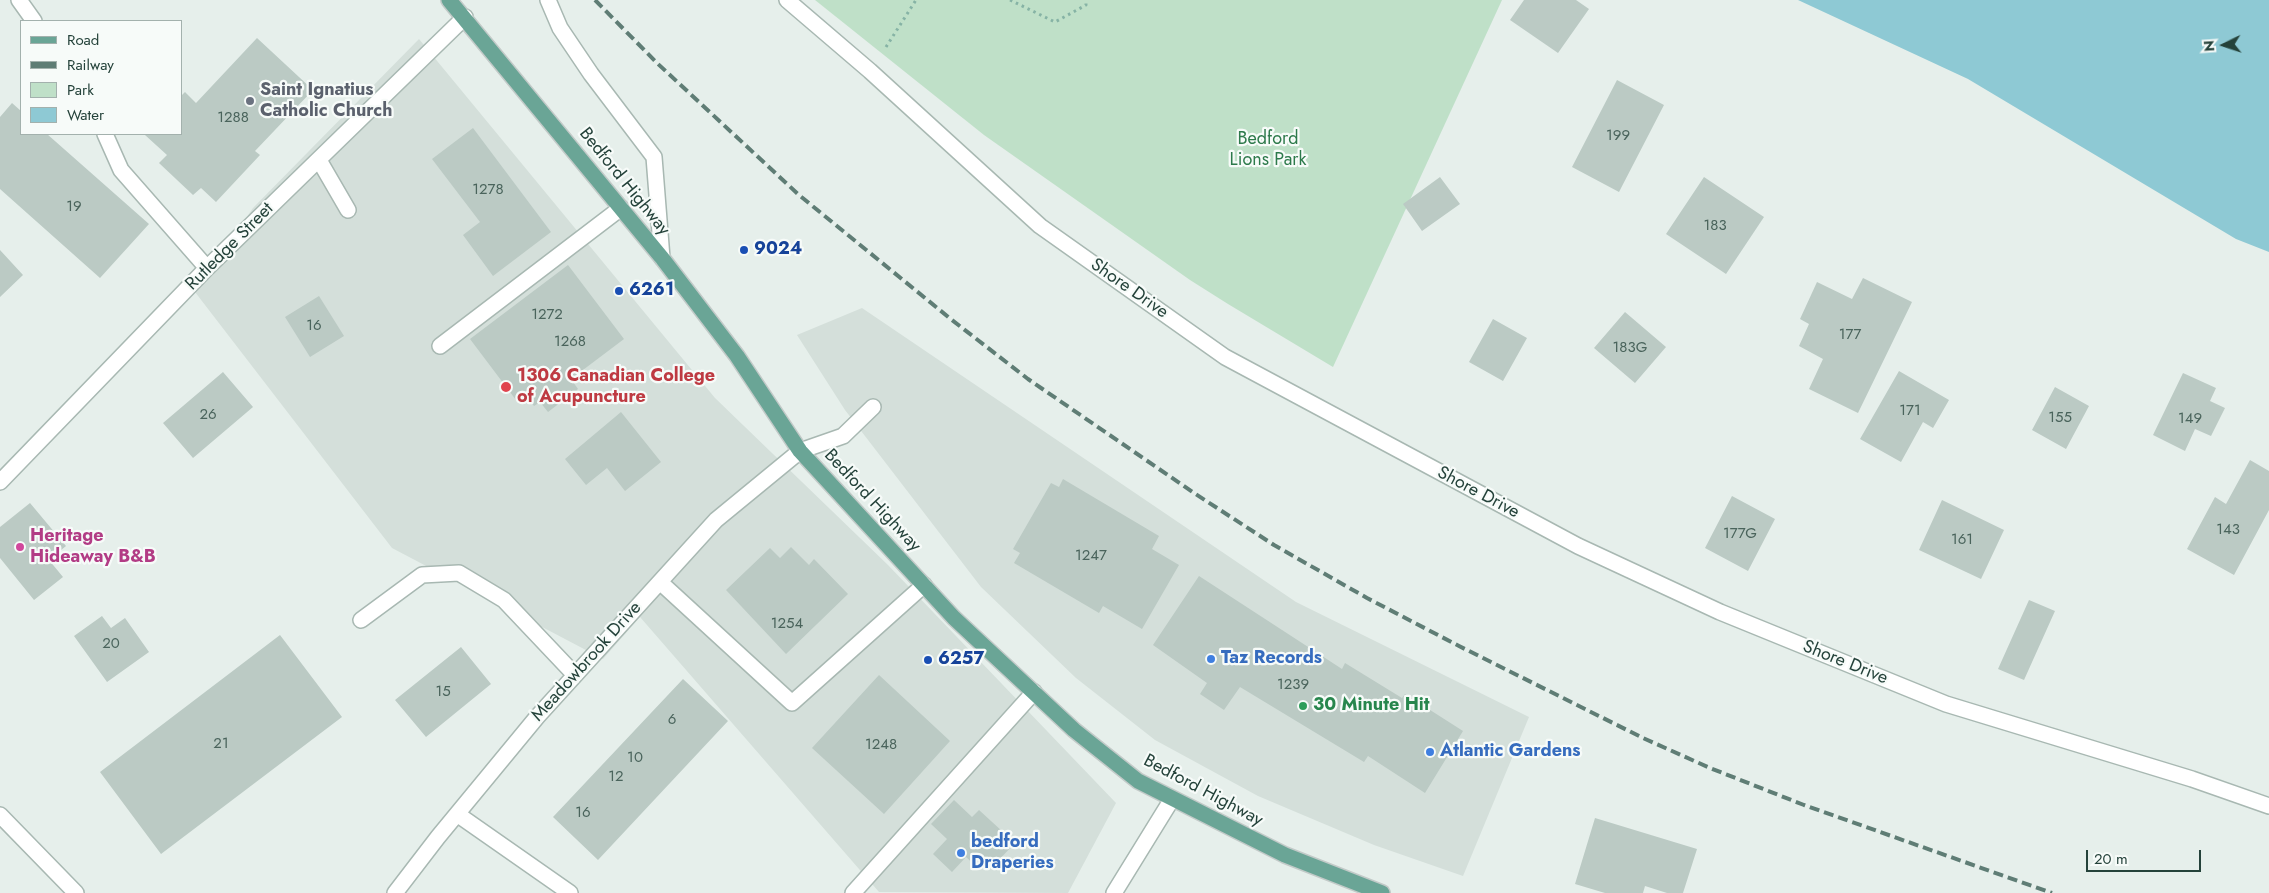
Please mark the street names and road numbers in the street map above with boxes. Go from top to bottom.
street label: Bedford Highway [574,124,674,240]
street label: Rutledge Street [182,199,278,295]
street label: Shore Drive [1086,254,1172,324]
street label: Bedford Highway [819,445,925,557]
street label: Shore Drive [1433,462,1523,524]
street label: Meadowbrook Drive [528,598,646,726]
street label: Shore Drive [1799,636,1891,690]
street label: Bedford Highway [1140,750,1266,832]

